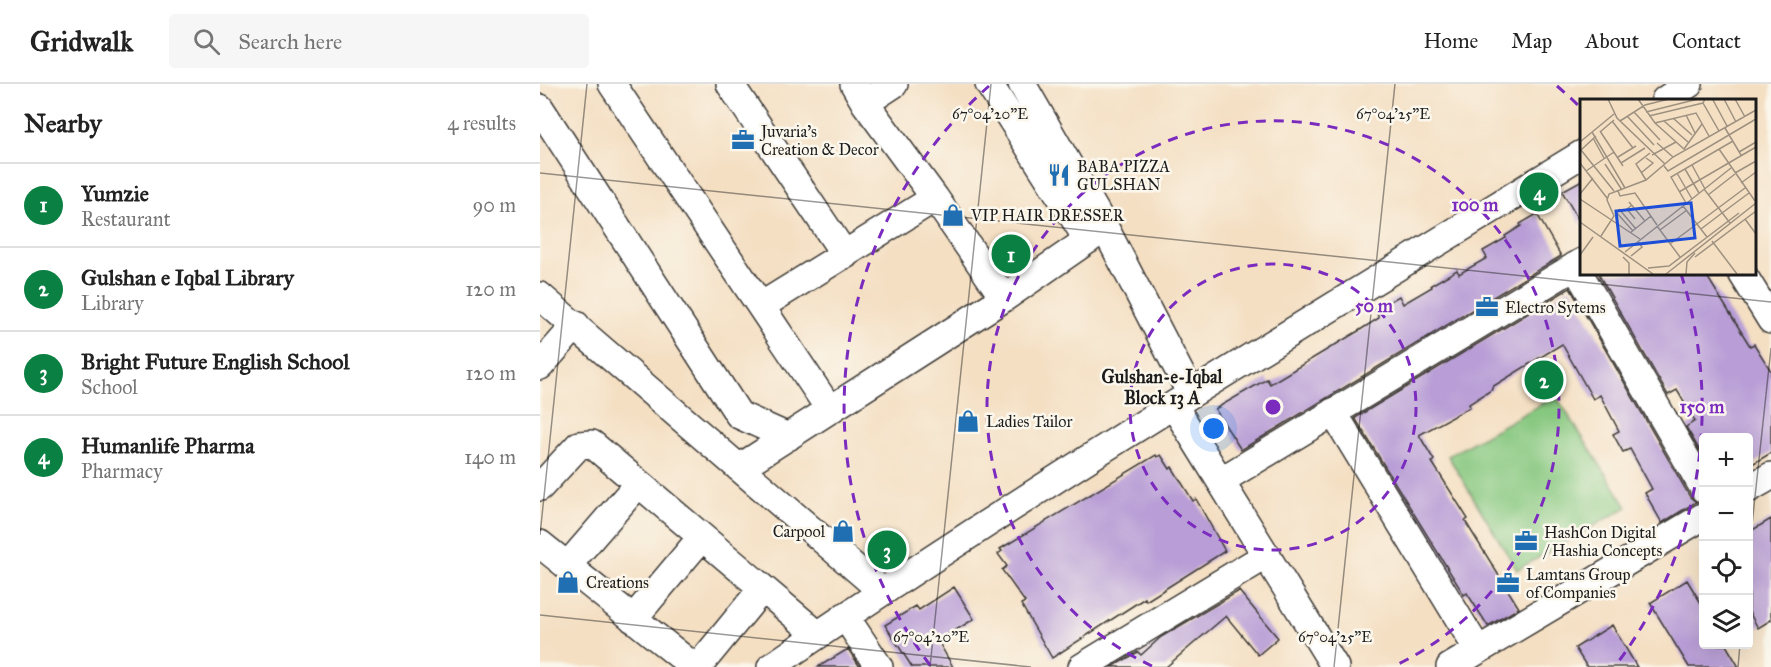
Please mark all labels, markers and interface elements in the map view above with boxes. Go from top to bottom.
search box [169,14,589,68]
text: Gridwalk [30,24,133,59]
icon: search [190,25,223,58]
text: Search here [238,28,342,55]
text: Home [1423,28,1478,54]
text: Map [1511,28,1552,54]
text: About [1585,28,1639,54]
text: Contact [1672,28,1741,54]
inset map [1580,99,1756,274]
text: 67°04'20"E [952,105,1028,123]
text: 67°04'25"E [1356,105,1430,123]
text: Nearby [24,107,102,139]
text: 4 results [447,111,516,135]
place label: Juvaria's Creation & Decor [759,122,879,159]
office icon: Juvaria's Creation & Decor [730,127,756,153]
place label: BABA PIZZA GULSHAN [1077,157,1170,194]
restaurant icon: BABA PIZZA GULSHAN [1046,162,1072,188]
pin: 4 [1520,170,1558,214]
text: Yumzie [81,180,149,207]
text: 1 [40,193,47,217]
text: 90 m [473,193,516,217]
text: 100 m [1452,194,1499,216]
shop icon: VIP HAIR DRESSER [940,202,966,228]
place label: VIP HAIR DRESSER [970,206,1125,225]
text: Restaurant [81,207,171,231]
pin: 1 [992,232,1030,276]
text: Gulshan e Iqbal Library [81,264,294,291]
text: 2 [39,277,48,301]
text: 120 m [465,277,516,301]
text: Library [81,291,144,315]
office icon: Electro Sytems [1474,294,1500,320]
text: 50 m [1355,295,1394,317]
place label: Electro Sytems [1505,298,1606,317]
text: Bright Future English School [81,348,349,375]
pin: 2 [1524,358,1564,402]
text: 3 [40,361,48,385]
text: 120 m [465,361,516,385]
district label: Gulshan-e-Iqbal Block 13 A [1102,366,1224,410]
text: School [81,375,138,399]
text: 150 m [1680,396,1725,418]
centre of rings [1263,397,1283,417]
shop icon: Ladies Tailor [955,408,981,434]
place label: Ladies Tailor [986,412,1072,431]
your location [1199,414,1228,443]
text: Humanlife Pharma [81,432,254,459]
map controls [1699,433,1753,649]
button: + [1699,433,1753,487]
text: 4 [38,445,49,469]
text: 140 m [464,445,516,469]
text: Pharmacy [81,459,163,483]
button: − [1699,487,1753,541]
shop icon: Carpool [830,518,856,544]
place label: Carpool [773,522,826,541]
place label: HashCon Digital / Hashia Concepts [1542,523,1663,560]
pin: 3 [868,528,906,572]
office icon: HashCon Digital / Hashia Concepts [1513,528,1539,554]
button: locate [1699,541,1753,595]
place label: Lamtans Group of Companies [1526,565,1631,602]
shop icon: Creations [555,569,581,595]
office icon: Lamtans Group of Companies [1495,570,1521,596]
place label: Creations [586,573,649,592]
button: layers [1699,595,1753,649]
text: 67°04'20"E [893,628,969,646]
text: 67°04'25"E [1298,628,1372,646]

